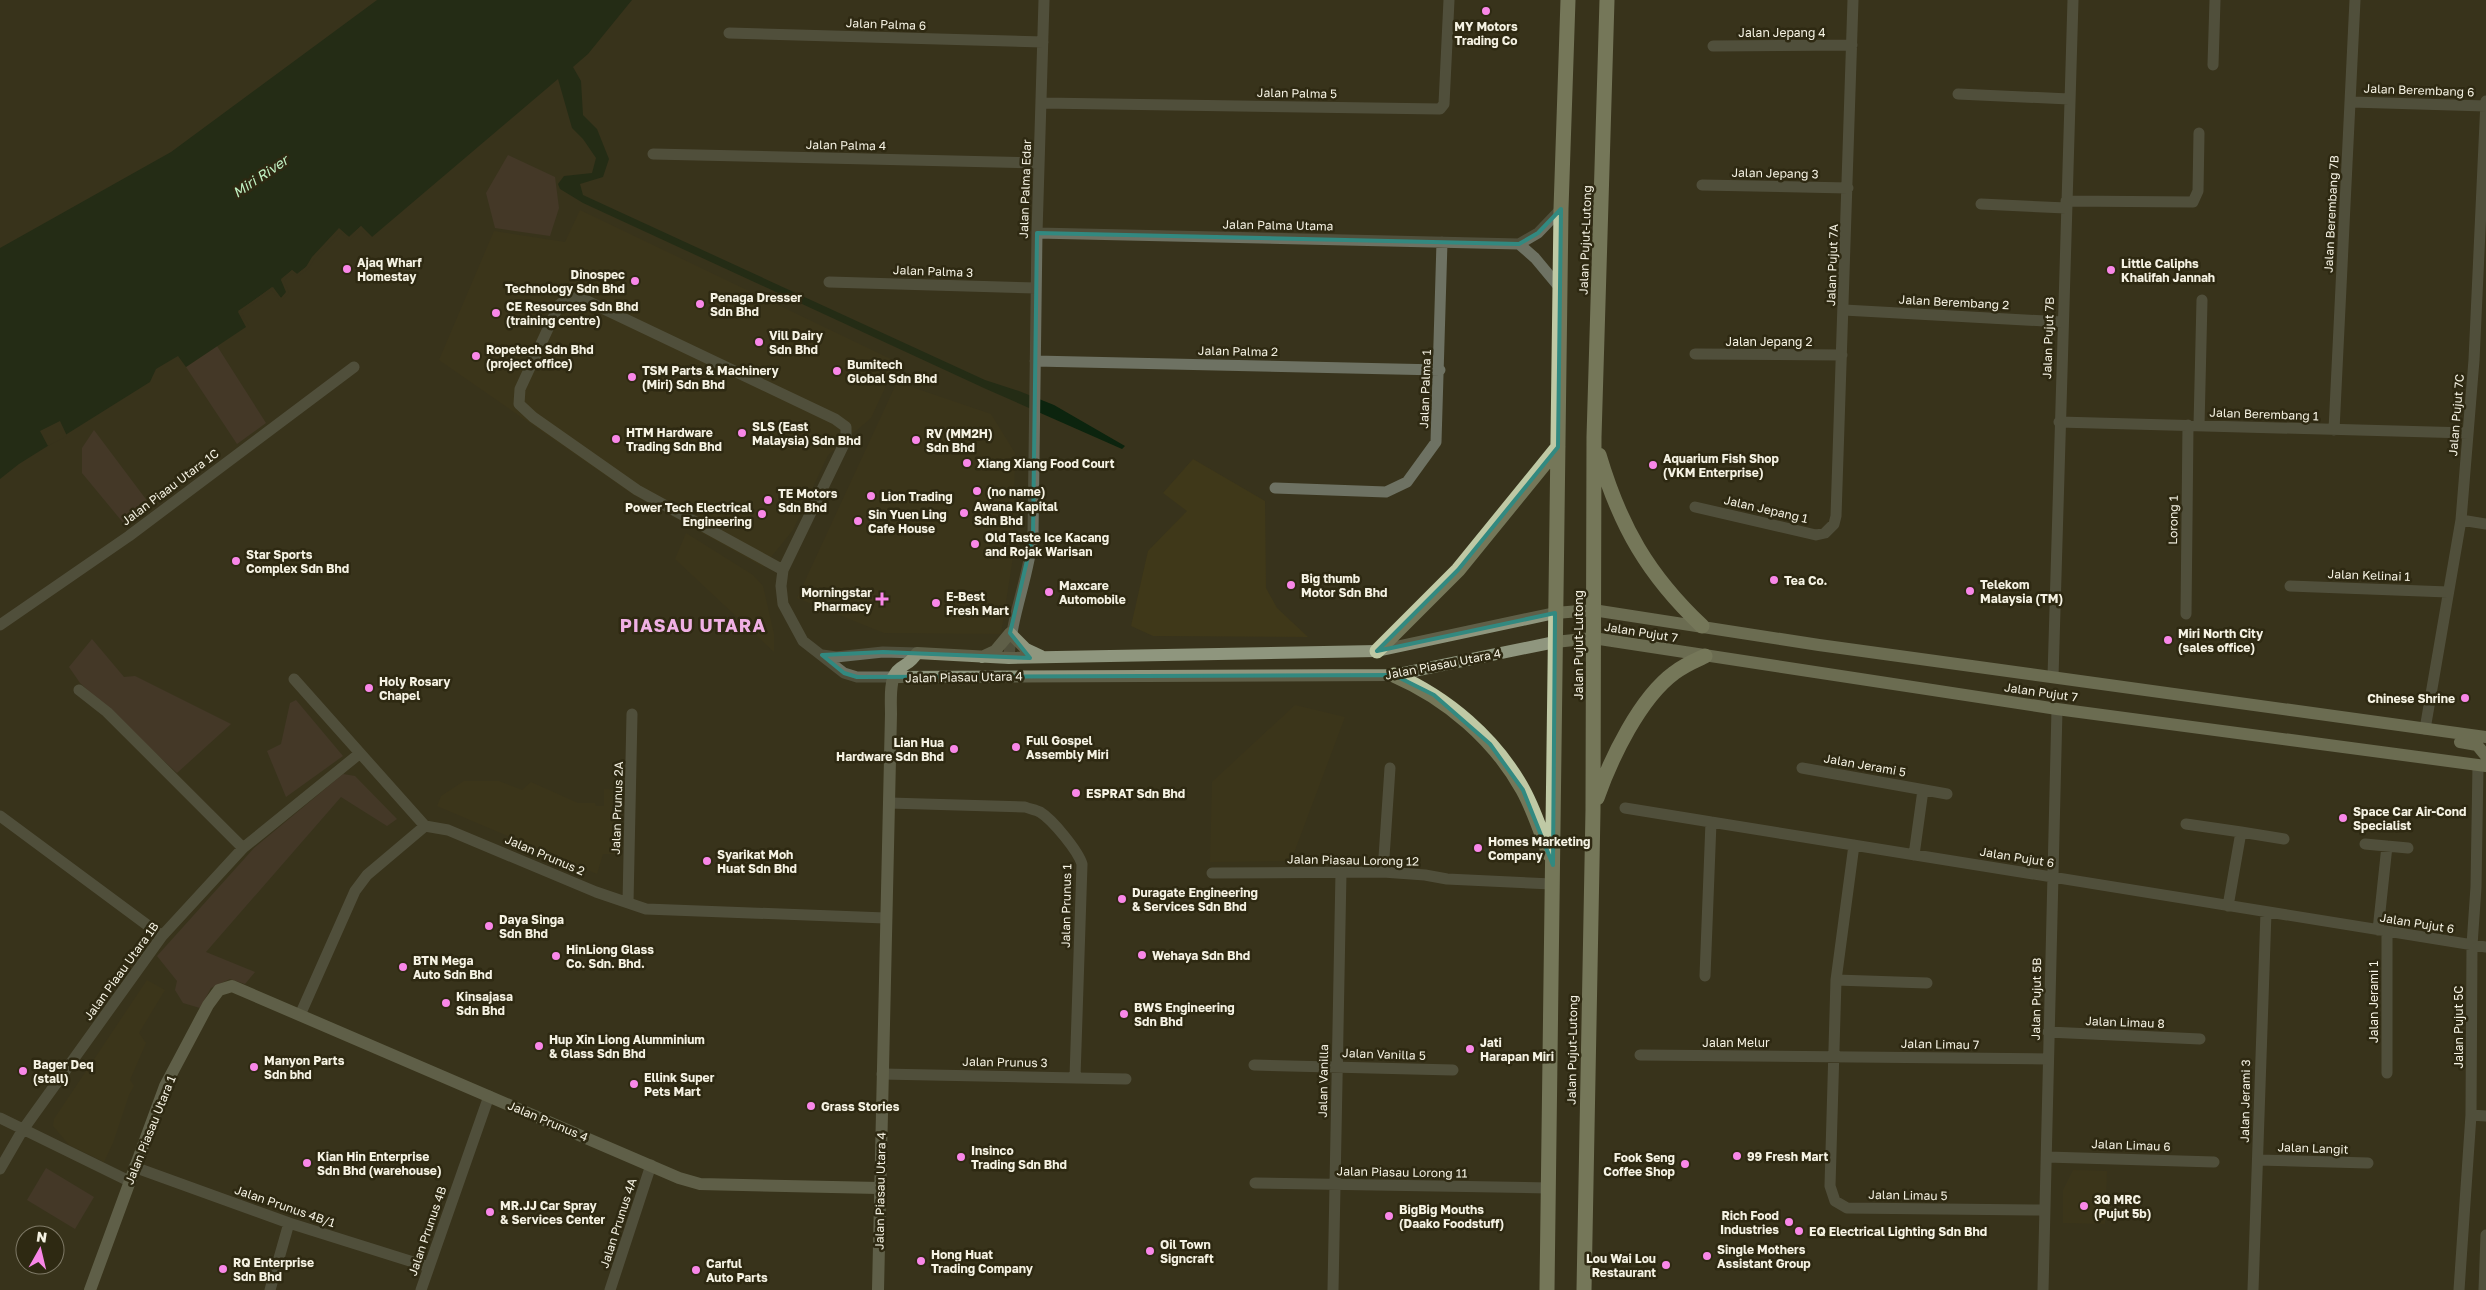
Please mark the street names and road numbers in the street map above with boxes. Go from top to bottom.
street label: Jalan Palma 6 [846,15,926,33]
street label: Jalan Jepang 4 [1738,25,1826,40]
street label: Jalan Berembang 6 [2363,81,2475,99]
street label: Jalan Palma 5 [1257,85,1337,101]
street label: Jalan Palma 4 [806,137,886,153]
street label: Jalan Palma Edar [1016,139,1034,239]
street label: Jalan Berembang 7B [2320,155,2342,273]
street label: Jalan Jepang 3 [1731,165,1819,181]
street label: Jalan Pujut-Lutong [1576,185,1594,295]
street label: Jalan Palma Utama [1222,217,1334,233]
street label: Jalan Pujut 7A [1823,224,1841,306]
street label: Jalan Palma 3 [893,262,973,280]
street label: Jalan Berembang 2 [1898,292,2010,312]
street label: Jalan Pujut 7B [2039,297,2057,379]
street label: Jalan Jepang 2 [1726,334,1813,349]
street label: Jalan Palma 2 [1198,343,1278,359]
street label: Jalan Palma 1 [1416,349,1434,429]
street label: Jalan Pujut 7C [2445,373,2467,457]
street label: Jalan Berembang 1 [2209,405,2319,423]
street label: Jalan Piaau Utara 1C [118,446,222,528]
street label: Jalan Jepang 1 [1723,492,1810,526]
street label: Lorong 1 [2165,495,2181,545]
street label: Jalan Kelinai 1 [2327,566,2411,584]
street label: Jalan Pujut-Lutong [1571,590,1586,700]
street label: Jalan Pujut 7 [1603,619,1679,645]
street label: Jalan Piasau Utara 4 [1384,645,1502,683]
street label: Jalan Piasau Utara 4 [905,668,1023,686]
street label: Jalan Pujut 7 [2003,679,2079,705]
street label: Jalan Jerami 5 [1823,750,1907,780]
street label: Jalan Prunus 2A [608,761,626,855]
street label: Jalan Prunus 2 [503,831,587,879]
street label: Jalan Pujut 6 [1979,844,2055,870]
street label: Jalan Piasau Lorong 12 [1287,851,1419,869]
street label: Jalan Prunus 1 [1058,864,1074,948]
street label: Jalan Pujut 6 [2379,910,2455,936]
street label: Jalan Piaau Utara 1B [80,919,162,1023]
street label: Jalan Pujut 5B [2028,957,2044,1041]
street label: Jalan Jerami 1 [2366,961,2381,1043]
street label: Jalan Pujut 5C [2451,986,2466,1068]
street label: Jalan Pujut-Lutong [1564,995,1580,1105]
street label: Jalan Limau 8 [2085,1013,2165,1031]
street label: Jalan Melur [1702,1035,1770,1050]
street label: Jalan Limau 7 [1901,1036,1979,1052]
street label: Jalan Vanilla [1315,1044,1331,1118]
street label: Jalan Vanilla 5 [1342,1045,1426,1063]
street label: Jalan Prunus 3 [962,1054,1048,1070]
street label: Jalan Jerami 3 [2237,1059,2253,1143]
street label: Jalan Piasau Utara 1 [121,1073,179,1187]
street label: Jalan Prunus 4 [506,1097,590,1145]
street label: Jalan Piasau Utara 4 [871,1132,889,1250]
street label: Jalan Limau 6 [2091,1136,2171,1154]
street label: Jalan Langit [2277,1139,2349,1157]
street label: Jalan Piasau Lorong 11 [1336,1163,1468,1181]
street label: Jalan Prunus 4A [596,1176,640,1270]
street label: Jalan Prunus 4B/1 [233,1182,337,1230]
street label: Jalan Prunus 4B [405,1184,449,1278]
street label: Jalan Limau 5 [1868,1187,1948,1203]

